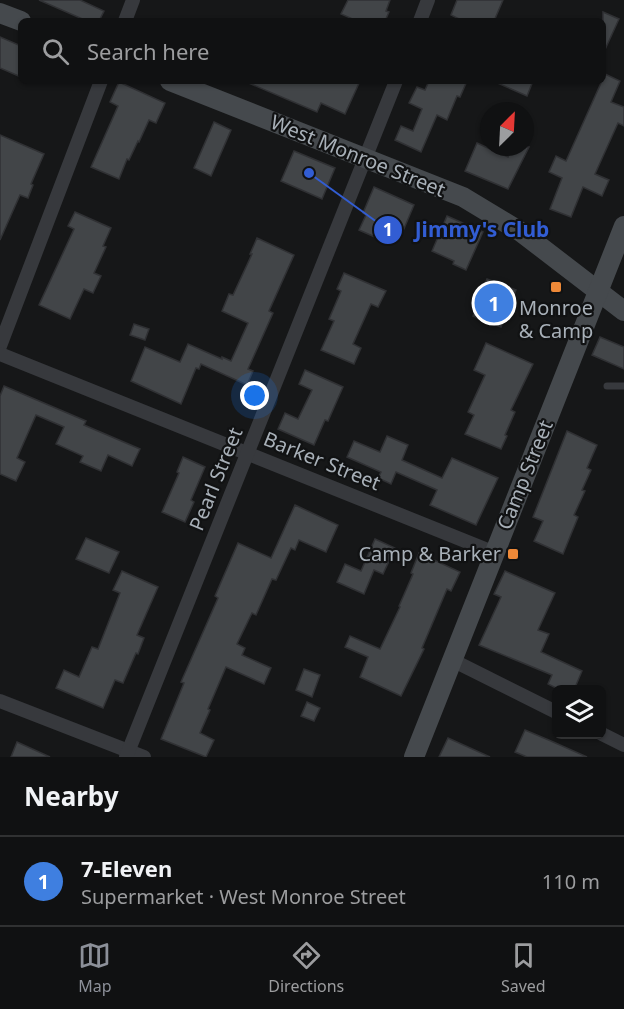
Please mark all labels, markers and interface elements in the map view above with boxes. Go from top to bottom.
search box [18,18,606,84]
icon: search [39,35,72,68]
text: Search here [87,36,209,66]
north arrow [480,102,534,156]
street label: West Monroe Street [267,108,450,203]
callout: Jimmy's Club [373,210,562,249]
text: Jimmy's Club [413,215,549,243]
text: 1 [383,217,393,241]
pin: 1 [474,280,514,326]
marker: Monroe & Camp [549,280,563,294]
place label: Monroe & Camp [519,294,593,344]
your location [240,381,269,410]
street label: Camp Street [490,416,559,534]
street label: Pearl Street [183,423,248,534]
street label: Barker Street [260,425,385,496]
place label: Camp & Barker [358,540,501,567]
marker: Camp & Barker [506,547,520,561]
map controls [552,685,606,739]
button: layers [552,685,606,739]
text: Nearby [24,778,119,814]
text: 7-Eleven [81,853,172,883]
text: 1 [38,868,49,895]
text: 110 m [542,868,600,895]
text: Supermarket · West Monroe Street [81,883,406,910]
tab: Map [78,939,112,997]
tab: Directions [268,939,344,997]
tab: Saved [501,939,546,997]

